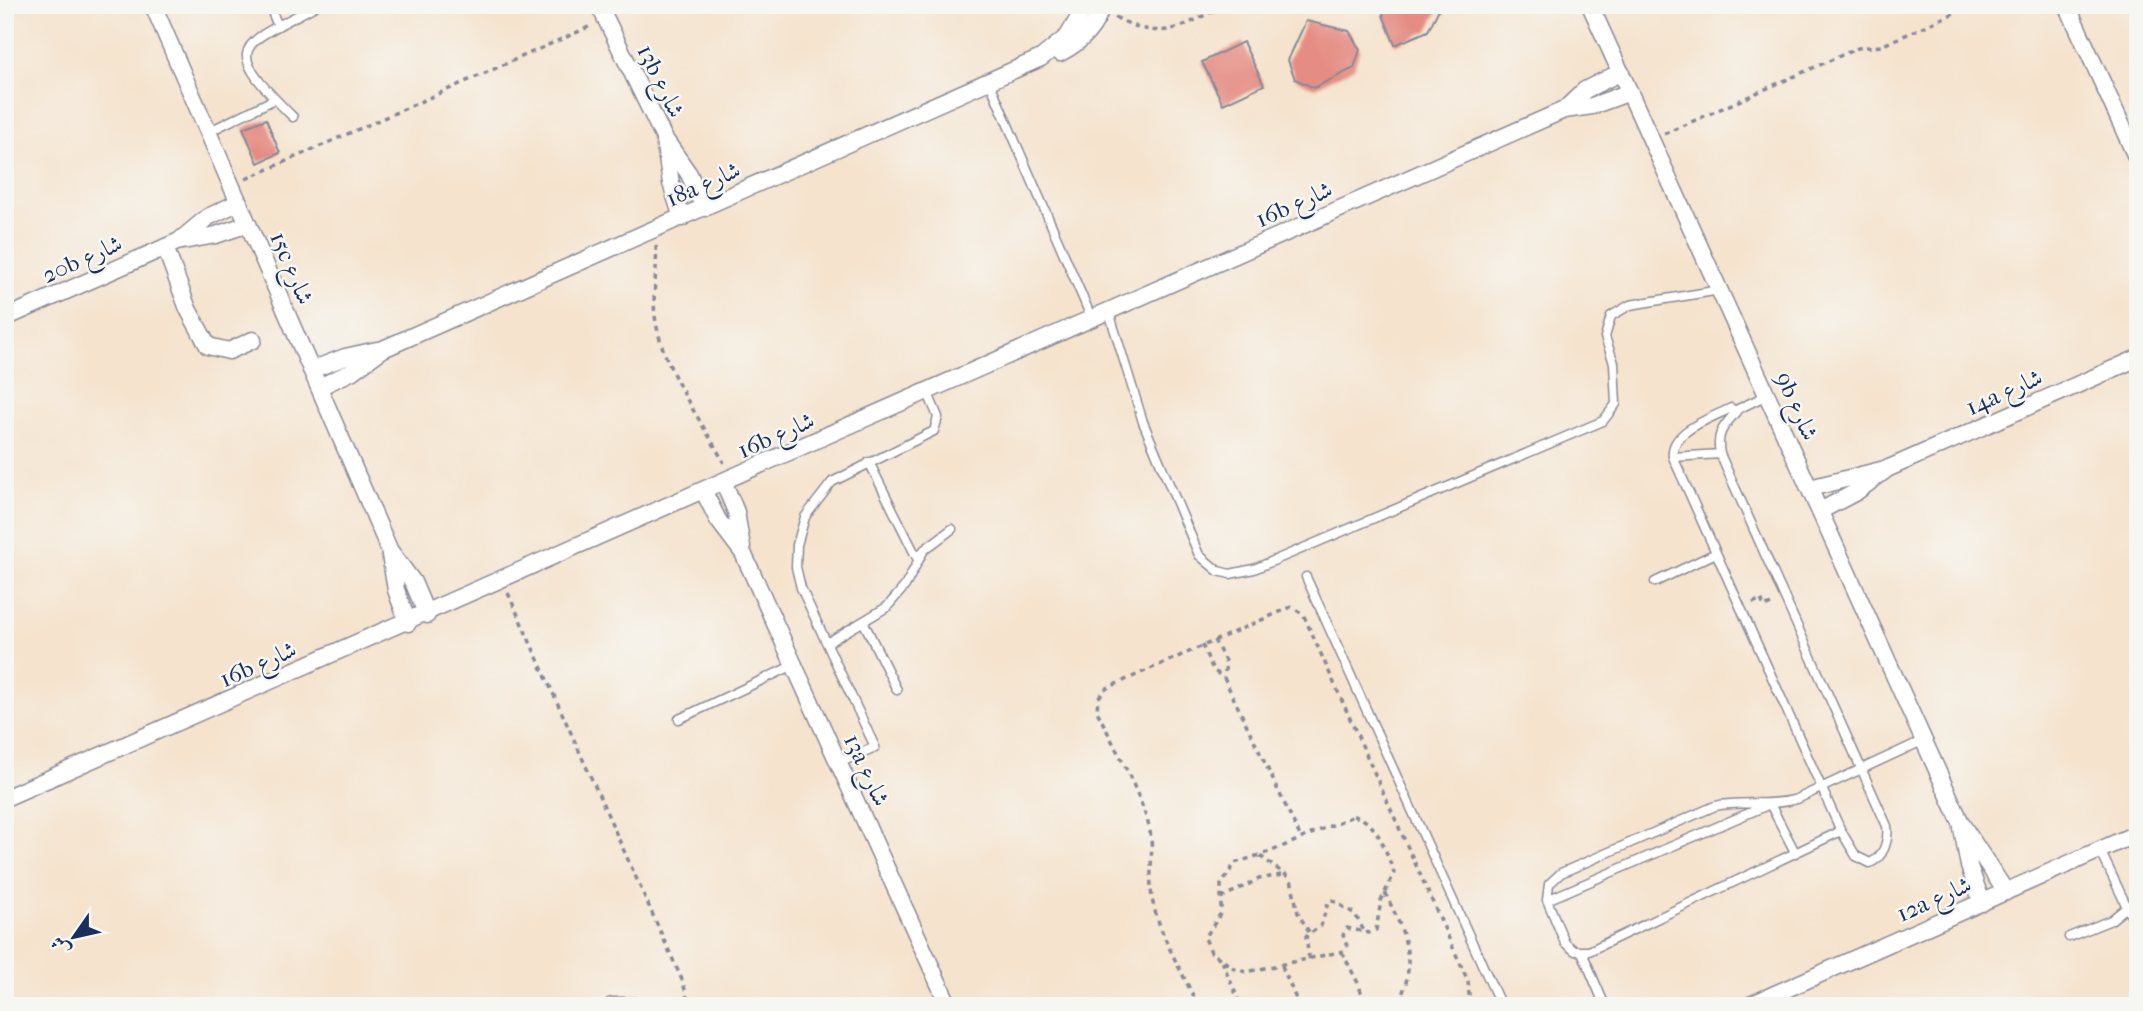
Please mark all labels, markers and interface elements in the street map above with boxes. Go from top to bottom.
street label: 13b شارع [626,40,691,125]
street label: 18a شارع [661,155,747,218]
street label: 16b شارع [1251,175,1339,239]
street label: 15c شارع [259,227,320,311]
street label: 20b شارع [37,229,129,295]
street label: 14a شارع [1961,363,2049,427]
street label: 9b شارع [1764,367,1824,447]
street label: 16b شارع [733,406,821,470]
street label: 16b شارع [215,635,303,699]
street label: 13a شارع [833,729,896,813]
street label: 12a شارع [1892,870,1978,933]
north arrow [38,902,108,972]
text: ش [46,932,75,960]

